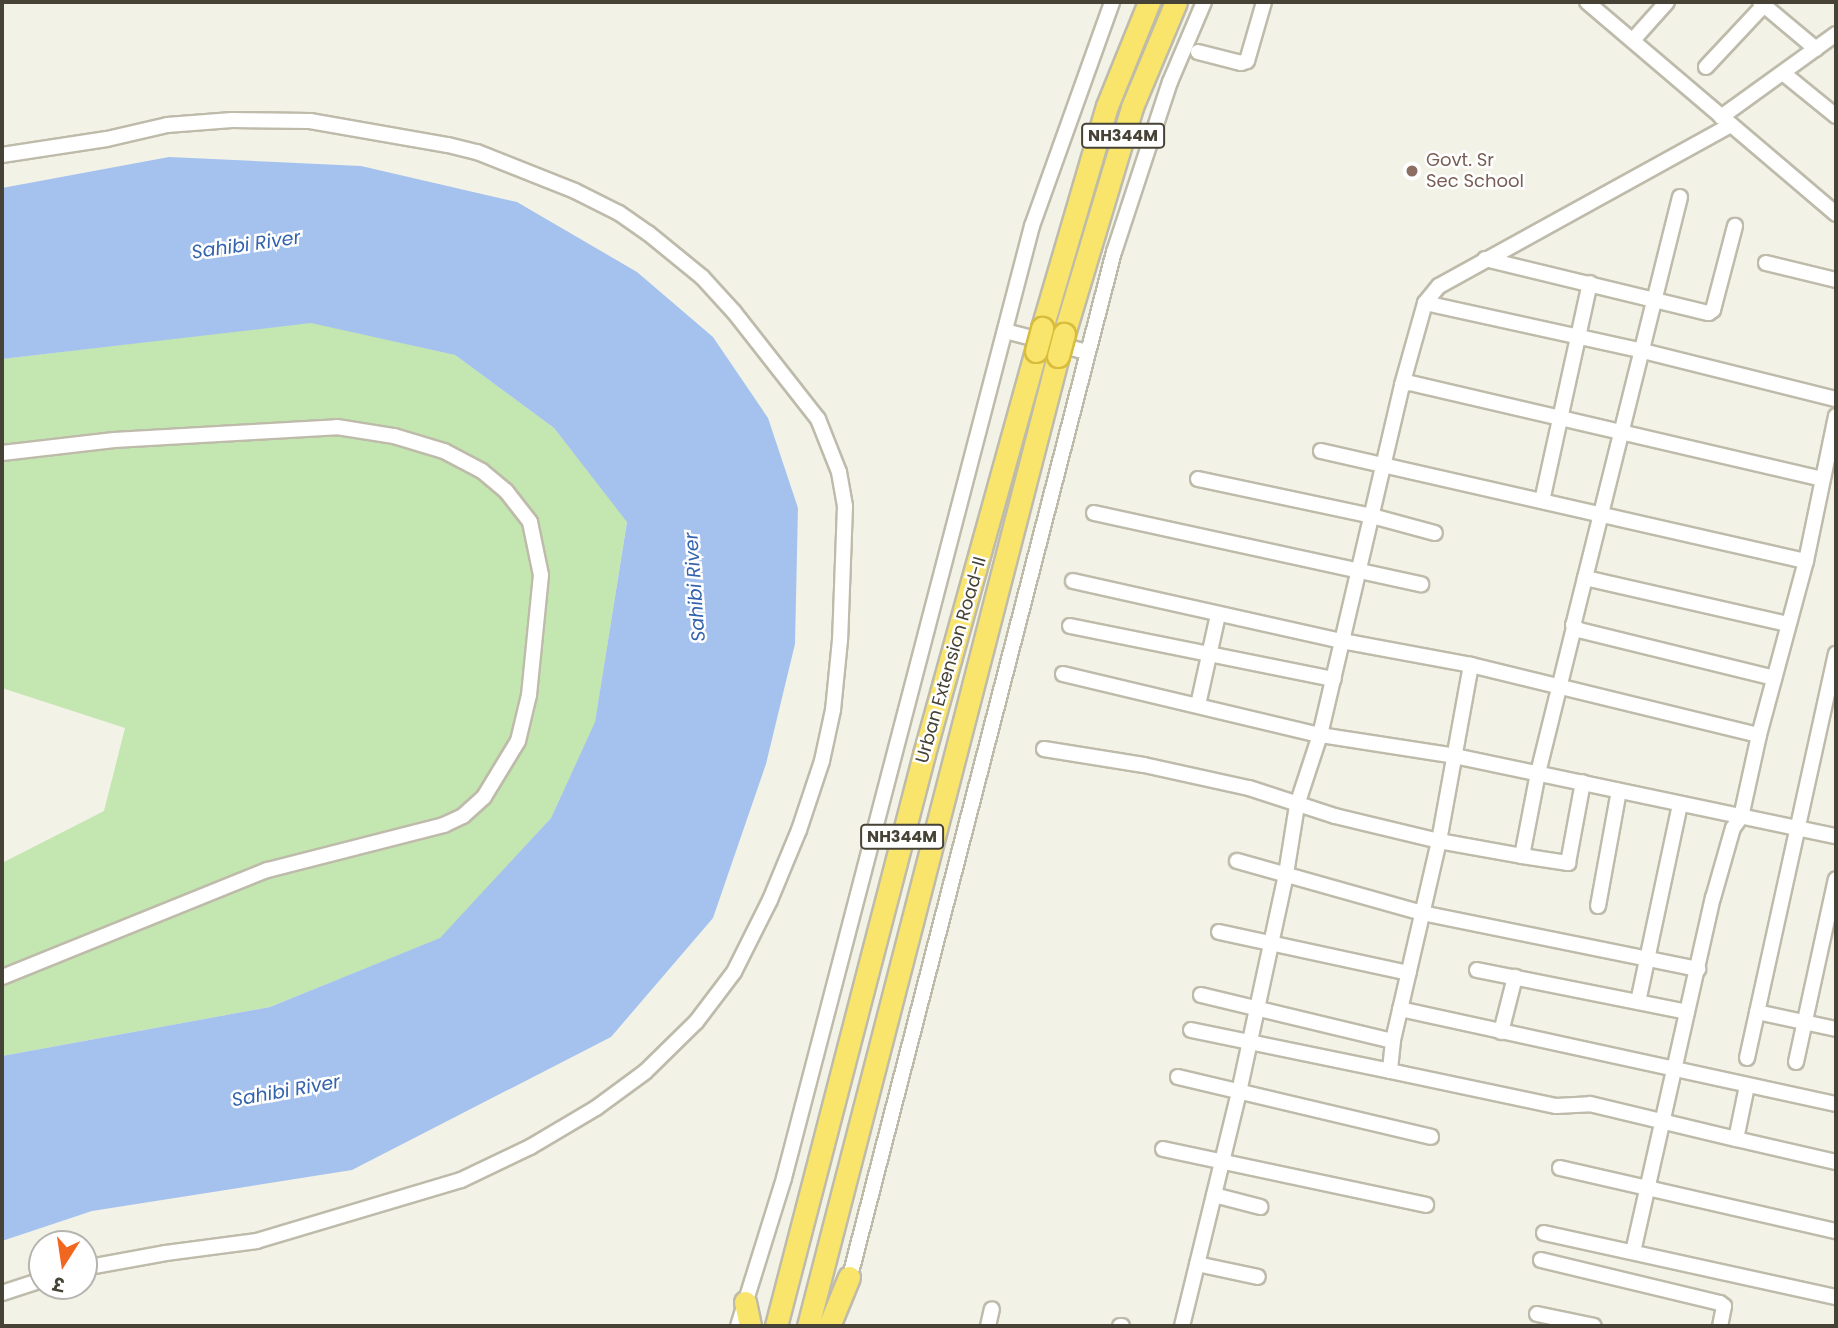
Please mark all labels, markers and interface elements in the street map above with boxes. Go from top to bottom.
road number: NH344M [1081,124,1165,148]
place label: Govt. Sr Sec School [1426,150,1524,192]
marker: Govt. Sr Sec School [1404,163,1420,179]
water label: Sahibi River [190,226,302,264]
water label: Sahibi River [680,532,710,642]
street label: Urban Extension Road-II [911,554,991,766]
road number: NH344M [860,824,944,850]
water label: Sahibi River [230,1070,342,1112]
north arrow [28,1230,98,1300]
text: उ [51,1270,67,1298]

